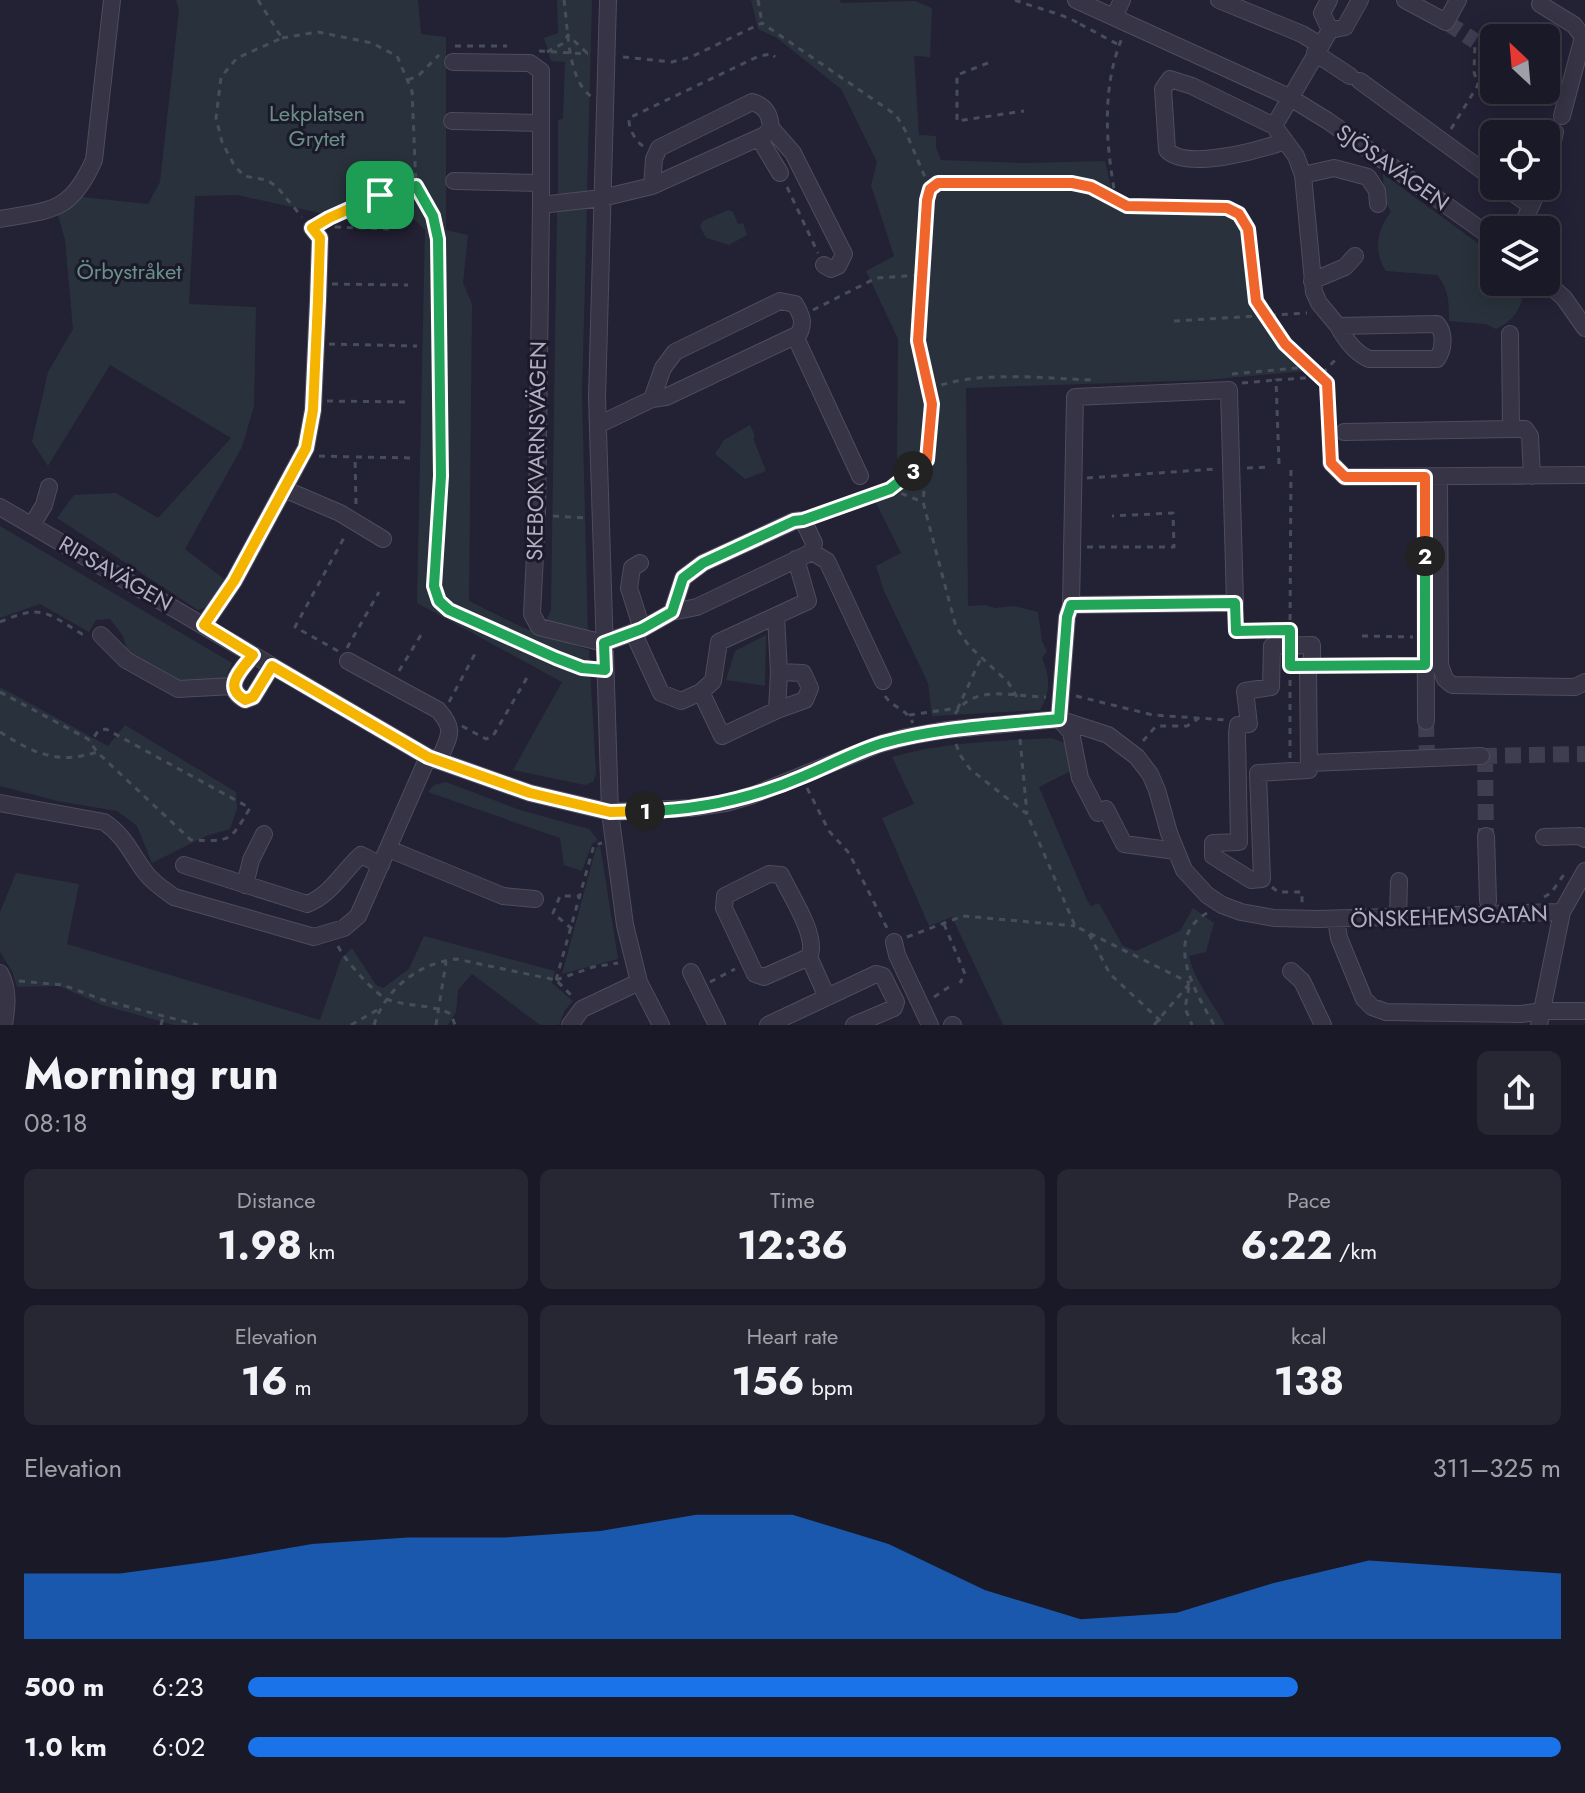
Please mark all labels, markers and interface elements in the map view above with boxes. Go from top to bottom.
north arrow [1480,24,1560,104]
map controls [1480,24,1560,296]
park label: Lekplatsen Grytet [269,97,365,154]
street label: SJÖSAVÄGEN [1330,116,1456,218]
button: locate [1480,120,1560,200]
pin [346,161,414,229]
icon: arrive [358,173,402,217]
button: layers [1480,216,1560,296]
park label: Örbystråket [76,255,182,287]
street label: SKEBOKVARNSVÄGEN [518,341,554,561]
pin: 3 [893,451,933,491]
text: 3 [906,455,920,487]
street label: RIPSAVÄGEN [53,528,179,618]
pin: 2 [1405,536,1445,576]
text: 2 [1418,540,1432,572]
pin: 1 [625,791,665,831]
text: 1 [639,795,651,827]
street label: ÖNSKEHEMSGATAN [1350,897,1548,935]
text: Morning run [24,1042,279,1106]
button: share [1477,1051,1561,1135]
text: 08:18 [24,1104,88,1142]
text: Distance [237,1184,316,1216]
text: Time [770,1184,815,1216]
text: Pace [1287,1184,1331,1216]
text: 1.98 [217,1216,302,1274]
text: 12:36 [737,1216,848,1274]
text: 6:22 [1240,1216,1333,1274]
text: km [302,1235,335,1267]
text: /km [1333,1235,1377,1267]
text: Elevation [235,1320,318,1352]
text: Heart rate [747,1320,838,1352]
text: kcal [1291,1320,1327,1352]
text: 16 [241,1352,288,1410]
text: 156 [732,1352,805,1410]
text: 138 [1274,1352,1344,1410]
text: m [288,1371,312,1403]
text: bpm [805,1371,853,1403]
text: Elevation [24,1449,122,1487]
text: 311–325 m [1432,1449,1561,1487]
text: 500 m [24,1668,104,1706]
text: 6:23 [152,1668,204,1706]
text: 1.0 km [24,1728,107,1766]
text: 6:02 [152,1728,205,1766]

